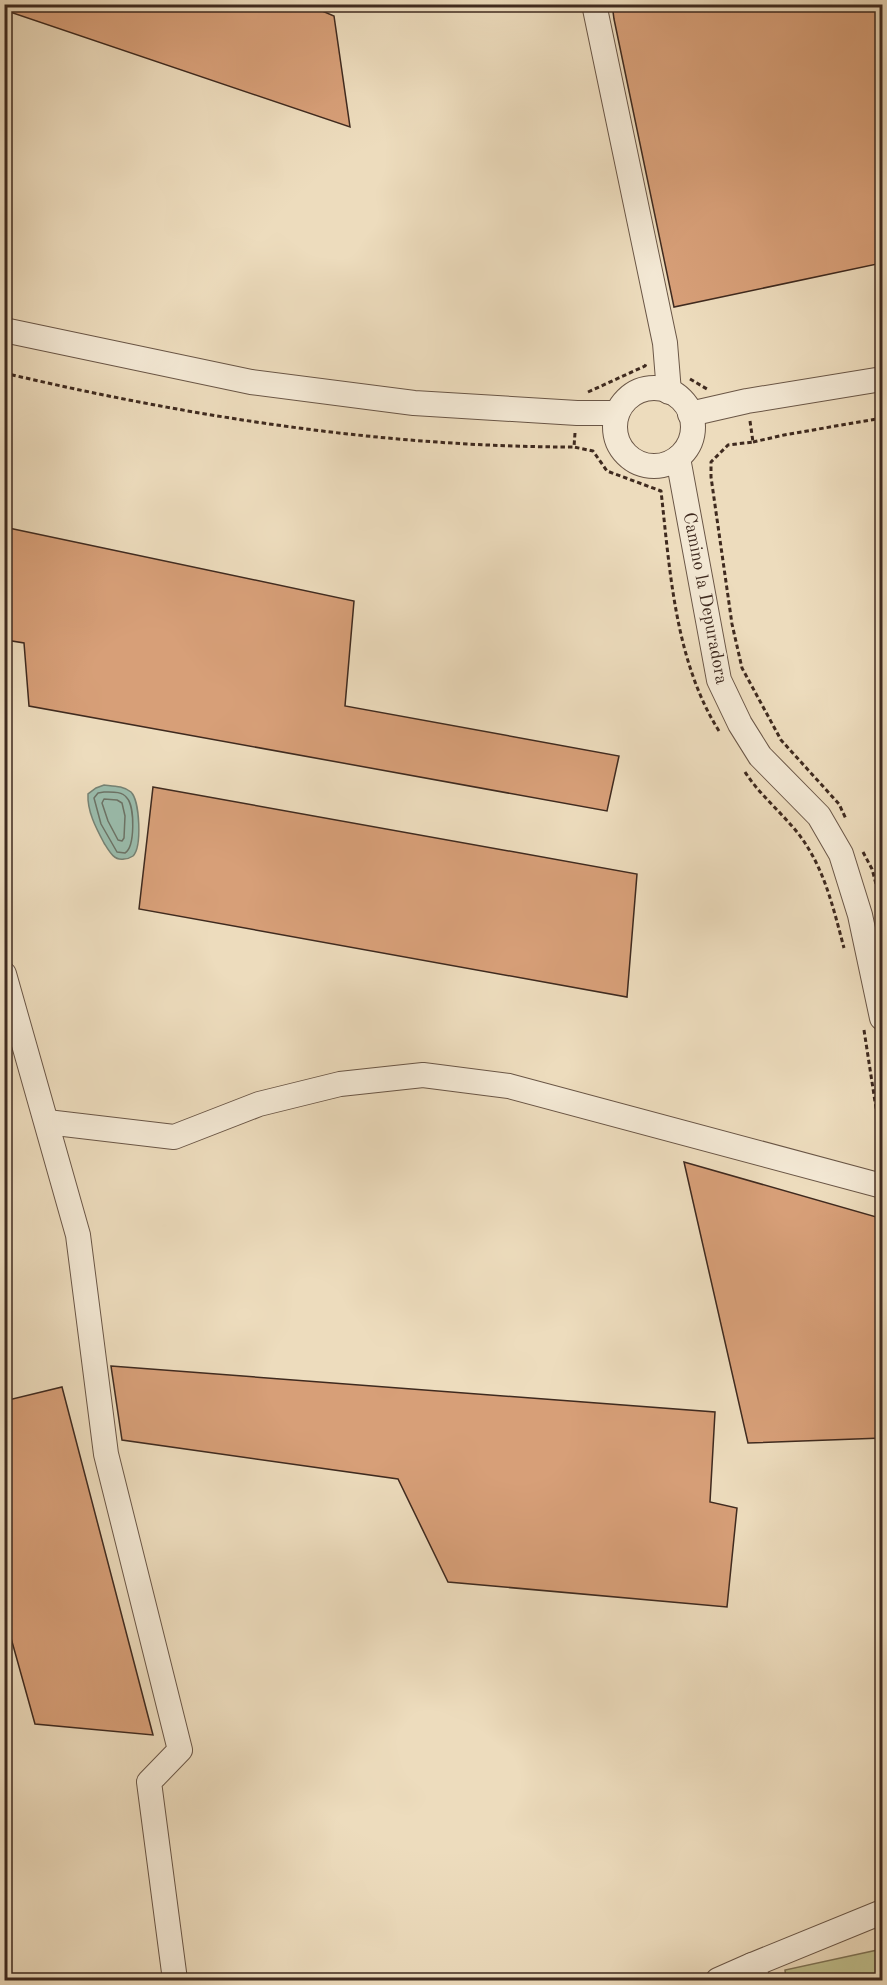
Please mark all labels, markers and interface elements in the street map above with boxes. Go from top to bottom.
street label: Camino la Depuradora [680,511,731,686]

